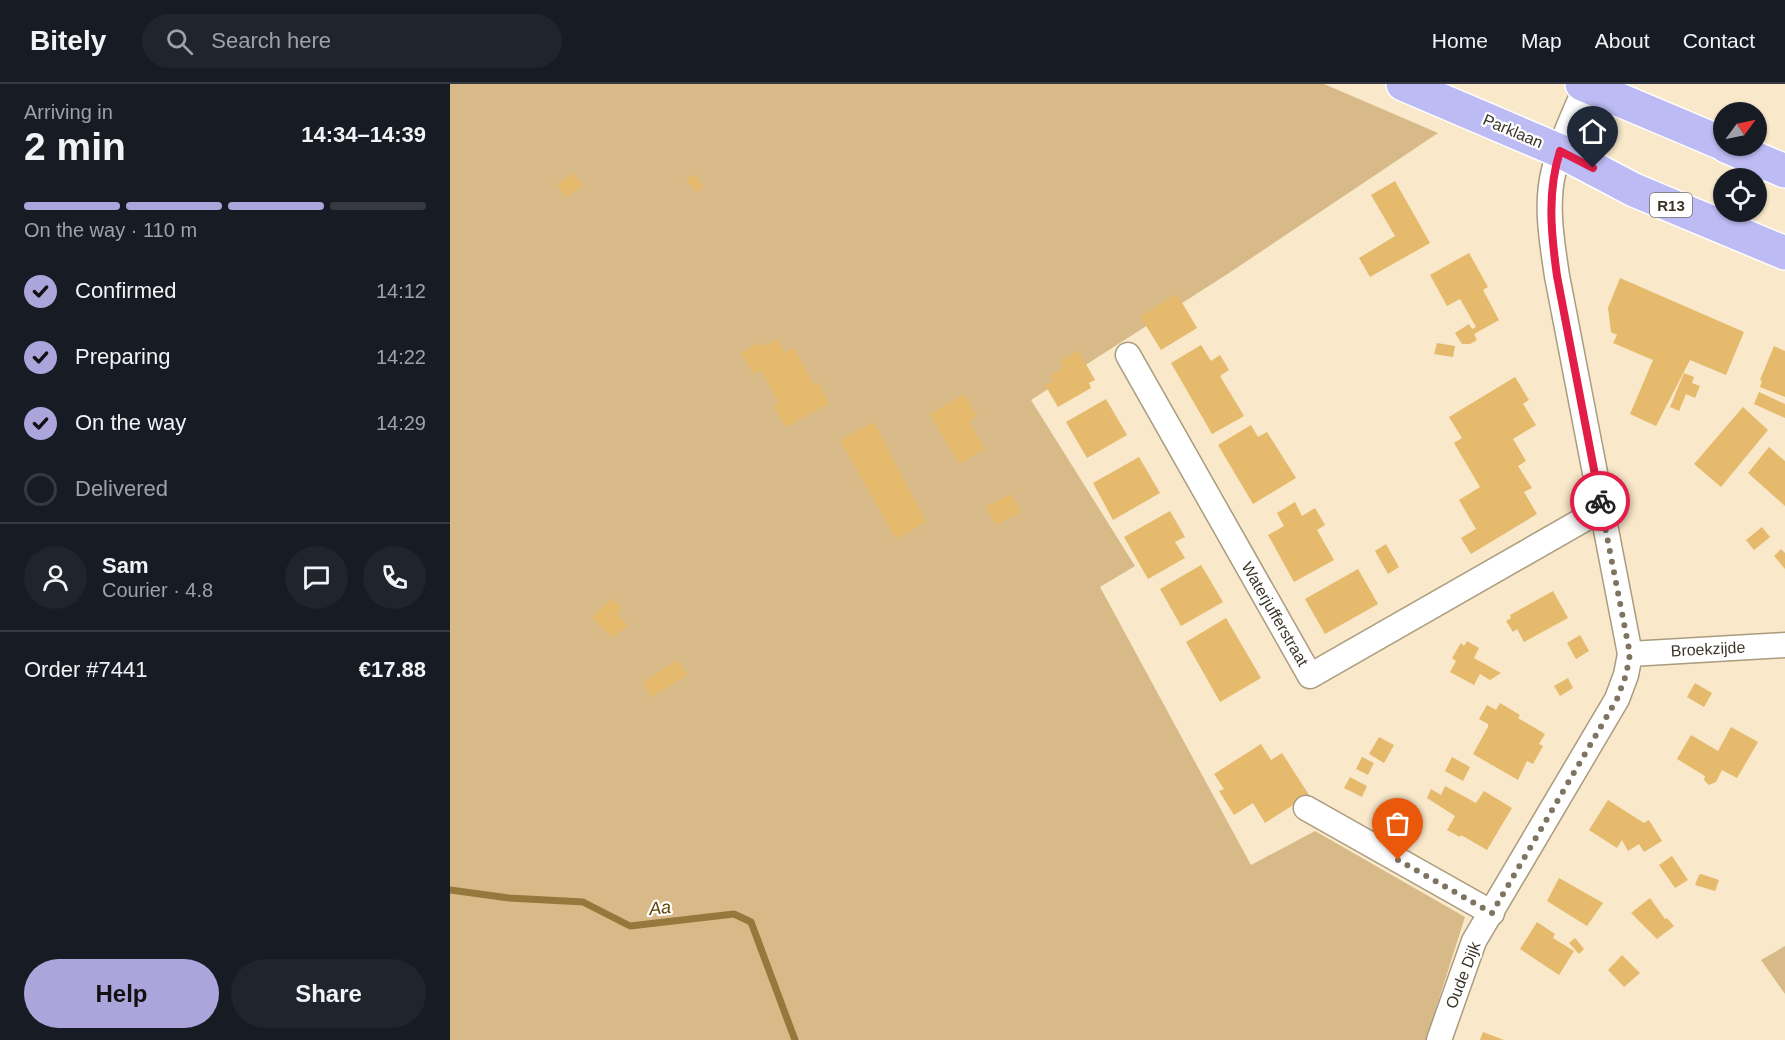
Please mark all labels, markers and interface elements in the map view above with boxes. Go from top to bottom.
search box [142,14,562,68]
text: Bitely [30,25,106,56]
icon: search [163,25,196,58]
text: Search here [211,28,331,53]
text: Home [1432,29,1488,52]
text: Map [1521,29,1562,52]
text: About [1595,29,1650,52]
text: Contact [1683,29,1755,52]
text: Arriving in [24,101,113,123]
north arrow [1713,102,1767,156]
map controls [1713,102,1767,222]
pin [1567,106,1618,168]
street label: Parklaan [1481,111,1545,151]
icon: home [1576,115,1609,148]
text: 14:34–14:39 [301,122,426,147]
text: 2 min [24,125,126,168]
button: locate [1713,168,1767,222]
road number: R13 [1650,193,1692,217]
text: On the way · 110 m [24,219,197,241]
icon: check [24,275,57,308]
text: Confirmed [75,278,176,303]
text: 14:12 [376,280,426,302]
icon: check [24,341,57,374]
text: Preparing [75,344,170,369]
text: 14:22 [376,346,426,368]
icon: check [24,407,57,440]
text: On the way [75,410,186,435]
text: 14:29 [376,412,426,434]
courier [1570,471,1630,531]
text: Delivered [75,476,168,501]
icon: bike [1584,485,1617,518]
button: person [24,546,87,609]
button: chat [285,546,348,609]
button: phone [363,546,426,609]
text: Sam [102,553,148,578]
street label: Waterjufferstraat [1238,559,1312,670]
text: Courier · 4.8 [102,579,213,601]
street label: Broekzijde [1670,639,1746,659]
text: Order #7441 [24,657,148,682]
text: €17.88 [359,657,426,682]
pin [1372,798,1423,860]
icon: bag [1381,807,1414,840]
water label: Aa [647,897,672,919]
street label: Oude Dijk [1442,938,1484,1011]
button: Help [24,959,219,1028]
button: Share [231,959,426,1028]

